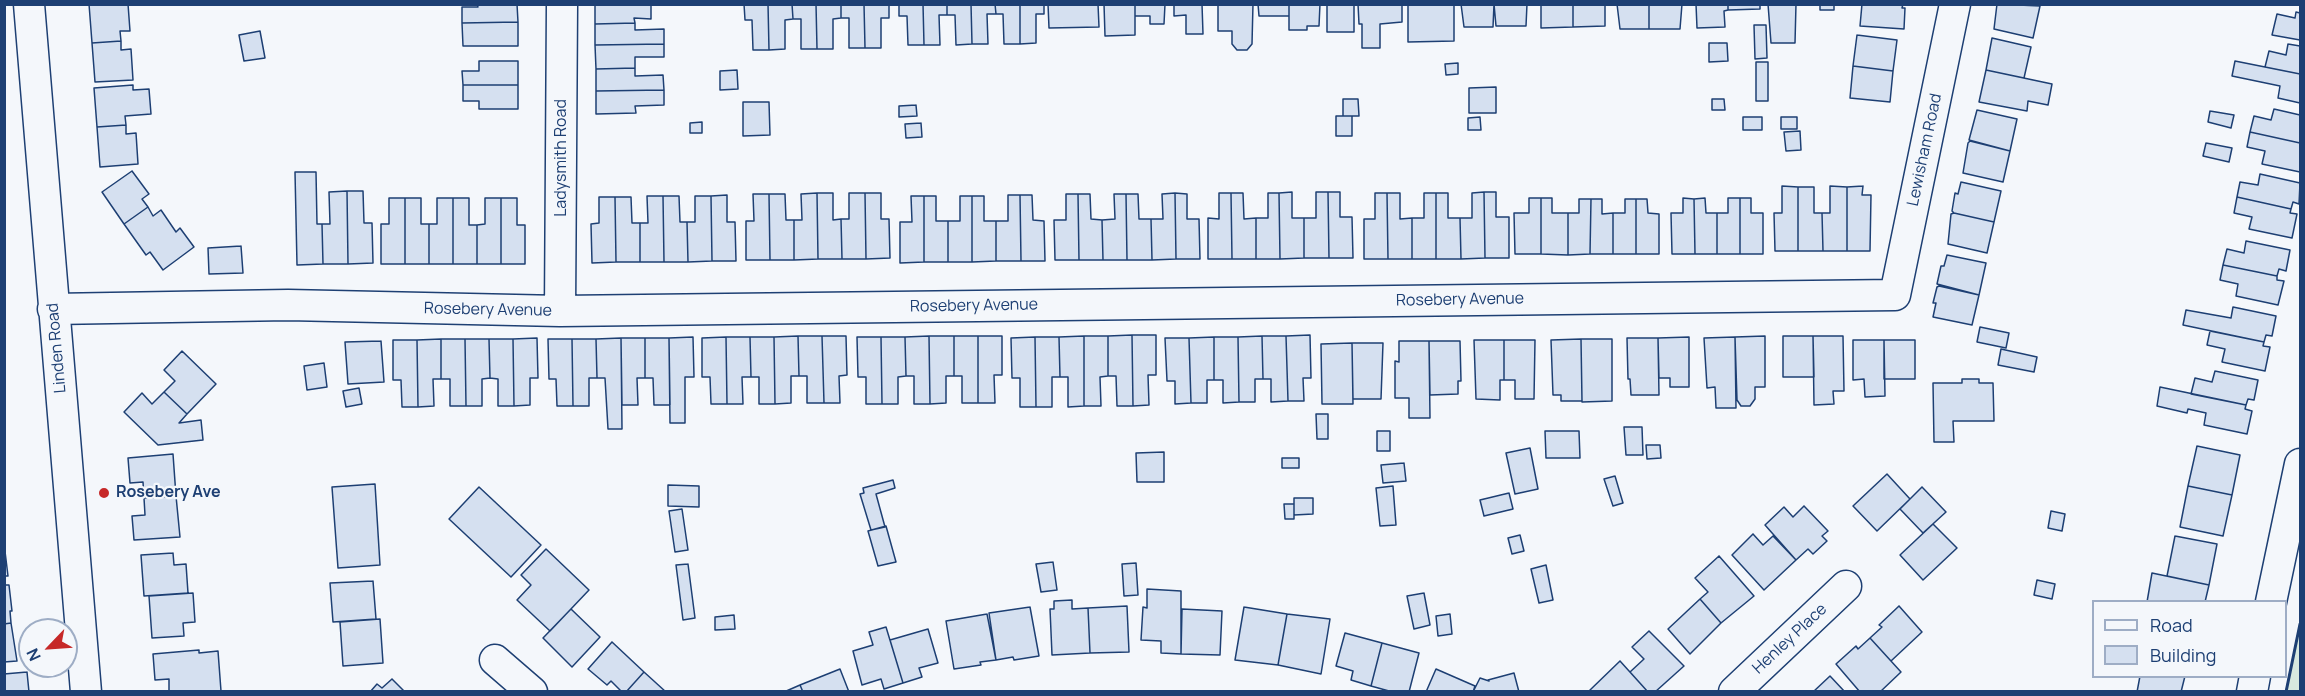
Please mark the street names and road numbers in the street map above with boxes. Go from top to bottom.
street label: Lewisham Road [1904,92,1946,208]
street label: Ladysmith Road [552,99,572,217]
street label: Rosebery Avenue [1396,289,1524,311]
street label: Rosebery Avenue [910,295,1038,317]
street label: Rosebery Avenue [424,299,552,321]
street label: Linden Road [43,302,71,394]
street label: Henley Place [1749,600,1831,678]

